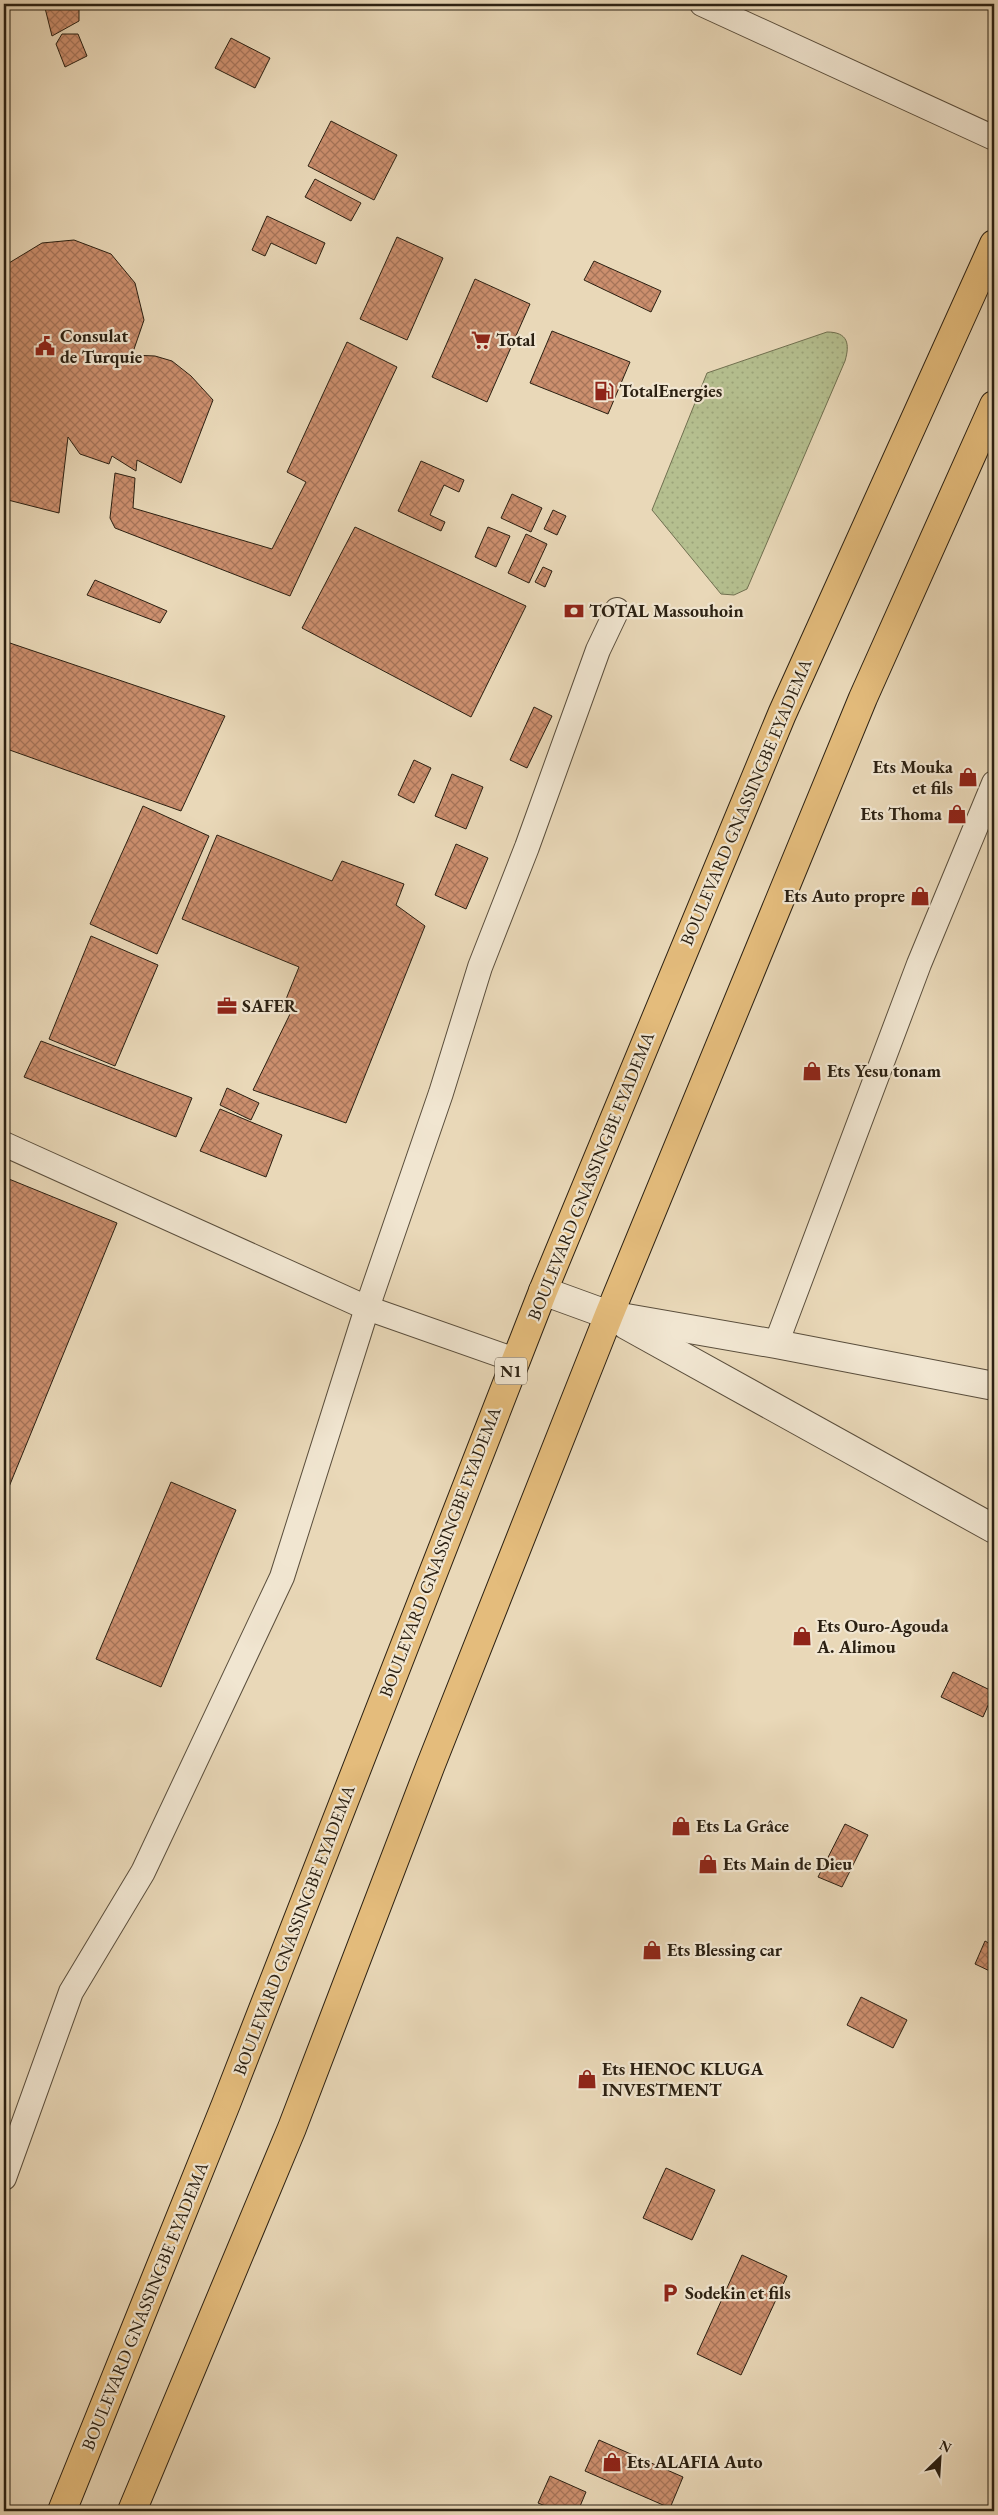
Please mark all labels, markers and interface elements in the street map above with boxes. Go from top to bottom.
place label: Consulat de Turquie [60,324,143,368]
place label: Total [496,328,535,351]
supermarket icon: Total [470,329,492,351]
public building icon: Consulat de Turquie [34,335,56,357]
place label: TotalEnergies [619,379,722,402]
fuel station icon: TotalEnergies [593,380,615,402]
place label: TOTAL Massouhoin [589,599,744,622]
bank icon: TOTAL Massouhoin [563,600,585,622]
street label: BOULEVARD GNASSINGBE EYADEMA [675,654,817,949]
place label: Ets Mouka et fils [873,755,953,799]
shop icon: Ets Mouka et fils [957,766,979,788]
place label: Ets Thoma [860,802,942,825]
shop icon: Ets Thoma [946,803,968,825]
place label: Ets Auto propre [784,884,905,907]
shop icon: Ets Auto propre [909,885,931,907]
place label: SAFER [242,994,298,1017]
office icon: SAFER [216,995,238,1017]
street label: BOULEVARD GNASSINGBE EYADEMA [522,1028,659,1324]
place label: Ets Yesu tonam [827,1059,942,1082]
shop icon: Ets Yesu tonam [801,1060,823,1082]
road number: N1 [495,1358,527,1384]
street label: BOULEVARD GNASSINGBE EYADEMA [373,1403,506,1700]
place label: Ets Ouro-Agouda A. Alimou [816,1614,949,1658]
shop icon: Ets Ouro-Agouda A. Alimou [791,1625,813,1647]
street label: BOULEVARD GNASSINGBE EYADEMA [227,1781,360,2078]
place label: Ets La Grâce [696,1814,790,1837]
shop icon: Ets La Grâce [670,1815,692,1837]
place label: Ets Main de Dieu [723,1852,852,1875]
shop icon: Ets Main de Dieu [697,1853,719,1875]
place label: Ets Blessing car [667,1938,783,1961]
shop icon: Ets Blessing car [641,1939,663,1961]
place label: Ets HENOC KLUGA INVESTMENT [602,2057,765,2101]
shop icon: Ets HENOC KLUGA INVESTMENT [576,2068,598,2090]
street label: BOULEVARD GNASSINGBE EYADEMA [76,2158,213,2454]
place label: Sodekin et fils [685,2281,791,2304]
parking icon: Sodekin et fils [659,2282,681,2304]
north arrow [916,2432,966,2482]
text: N [937,2436,955,2457]
place label: Ets ALAFIA Auto [627,2450,763,2473]
shop icon: Ets ALAFIA Auto [601,2451,623,2473]

